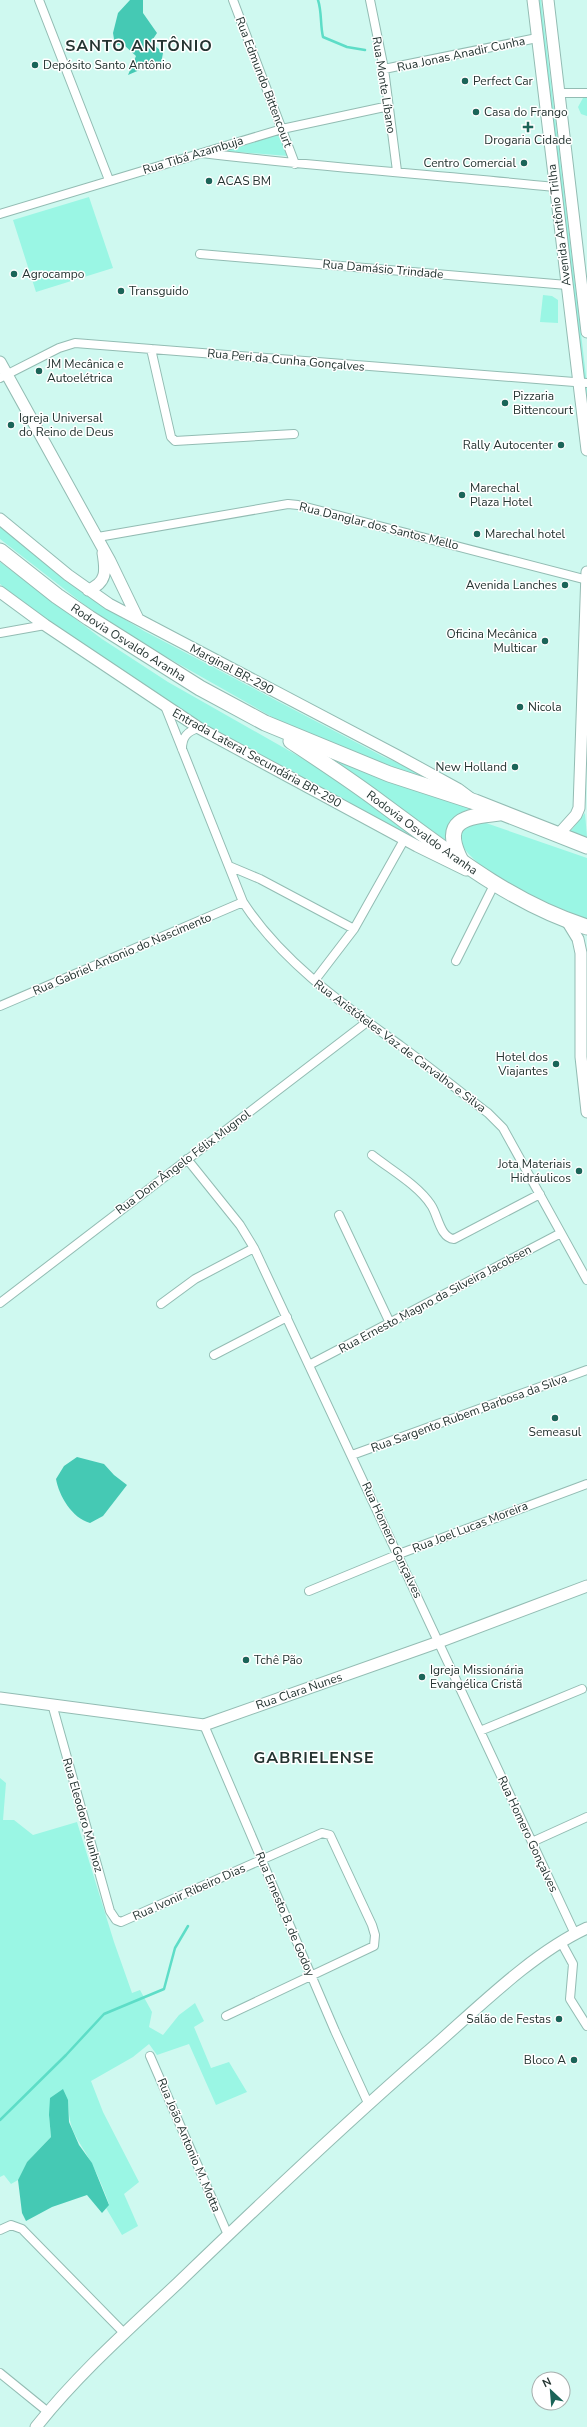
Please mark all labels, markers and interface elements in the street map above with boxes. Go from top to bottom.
street label: Rua Edmundo Bittencourt [232,14,297,150]
street label: Rua Jonas Anadir Cunha [395,33,527,75]
district label: SANTO ANTÔNIO [65,35,213,57]
street label: Rua Monte Líbano [368,35,400,135]
place label: Depósito Santo Antônio [43,57,172,73]
marker: Depósito Santo Antônio [30,60,40,70]
place label: Perfect Car [473,73,534,89]
marker: Perfect Car [460,76,470,86]
place label: Casa do Frango [484,104,568,120]
marker: Casa do Frango [471,107,481,117]
marker: Drogaria Cidade [523,122,533,132]
street label: Rua Tibá Azambuja [141,132,245,178]
place label: Drogaria Cidade [484,132,572,148]
place label: Centro Comercial [424,155,516,171]
marker: Centro Comercial [519,158,529,168]
street label: Avenida Antônio Trilha [544,163,574,287]
place label: ACAS BM [217,173,271,189]
marker: ACAS BM [204,176,214,186]
street label: Rua Damásio Trindade [322,256,444,282]
place label: Agrocampo [22,266,85,282]
marker: Agrocampo [9,269,19,279]
place label: Transguido [129,283,189,299]
marker: Transguido [116,286,126,296]
street label: Rua Peri da Cunha Gonçalves [207,345,366,375]
place label: JM Mecânica e Autoelétrica [46,356,124,386]
marker: JM Mecânica e Autoelétrica [34,366,44,376]
place label: Pizzaria Bittencourt [513,388,574,418]
marker: Pizzaria Bittencourt [500,398,510,408]
place label: Igreja Universal do Reino de Deus [19,410,114,440]
marker: Igreja Universal do Reino de Deus [6,420,16,430]
place label: Rally Autocenter [463,437,554,453]
marker: Rally Autocenter [556,440,566,450]
place label: Marechal Plaza Hotel [470,480,533,510]
marker: Marechal Plaza Hotel [457,490,467,500]
street label: Rua Danglar dos Santos Mello [298,498,461,554]
place label: Marechal hotel [485,526,566,542]
marker: Marechal hotel [472,529,482,539]
place label: Avenida Lanches [466,577,557,593]
marker: Avenida Lanches [560,580,570,590]
street label: Rodovia Osvaldo Aranha [68,600,189,685]
place label: Oficina Mecânica Multicar [447,626,538,656]
marker: Oficina Mecânica Multicar [540,636,550,646]
street label: Marginal BR-290 [187,640,277,698]
place label: Nicola [528,699,562,715]
marker: Nicola [515,702,525,712]
street label: Entrada Lateral Secundária BR-290 [170,705,344,811]
place label: New Holland [436,759,507,775]
marker: New Holland [510,762,520,772]
street label: Rodovia Osvaldo Aranha [363,787,481,878]
street label: Rua Gabriel Antonio do Nascimento [30,909,214,999]
street label: Rua Aristóteles Vaz de Carvalho e Silva [311,976,489,1116]
place label: Hotel dos Viajantes [496,1049,548,1079]
marker: Hotel dos Viajantes [551,1059,561,1069]
street label: Rua Dom Ângelo Félix Mugnol [112,1106,254,1218]
place label: Jota Materiais Hidráulicos [497,1156,571,1186]
marker: Jota Materiais Hidráulicos [574,1166,584,1176]
street label: Rua Ernesto Magno da Silveira Jacobsen [336,1241,534,1357]
street label: Rua Sargento Rubem Barbosa da Silva [369,1370,569,1456]
marker: Semeasul [550,1413,560,1423]
place label: Semeasul [529,1424,582,1440]
street label: Rua Homero Gonçalves [358,1479,426,1601]
street label: Rua Joel Lucas Moreira [410,1498,530,1556]
place label: Tchê Pão [254,1652,303,1668]
marker: Tchê Pão [241,1655,251,1665]
place label: Igreja Missionária Evangélica Cristã [430,1662,524,1692]
street label: Rua Clara Nunes [254,1669,345,1713]
marker: Igreja Missionária Evangélica Cristã [417,1672,427,1682]
district label: GABRIELENSE [254,1747,374,1769]
street label: Rua Eleodoro Munhoz [59,1756,107,1874]
street label: Rua Homero Gonçalves [494,1773,562,1895]
street label: Rua Ernesto B. de Godoy [252,1849,319,1979]
street label: Rua Ivonir Ribeiro Dias [130,1860,248,1924]
place label: Salão de Festas [466,2011,551,2027]
marker: Salão de Festas [554,2014,564,2024]
place label: Bloco A [524,2052,566,2068]
marker: Bloco A [569,2055,579,2065]
street label: Rua João Antonio M. Motta [153,2076,225,2214]
north arrow [531,2371,571,2411]
text: N [540,2374,554,2391]

